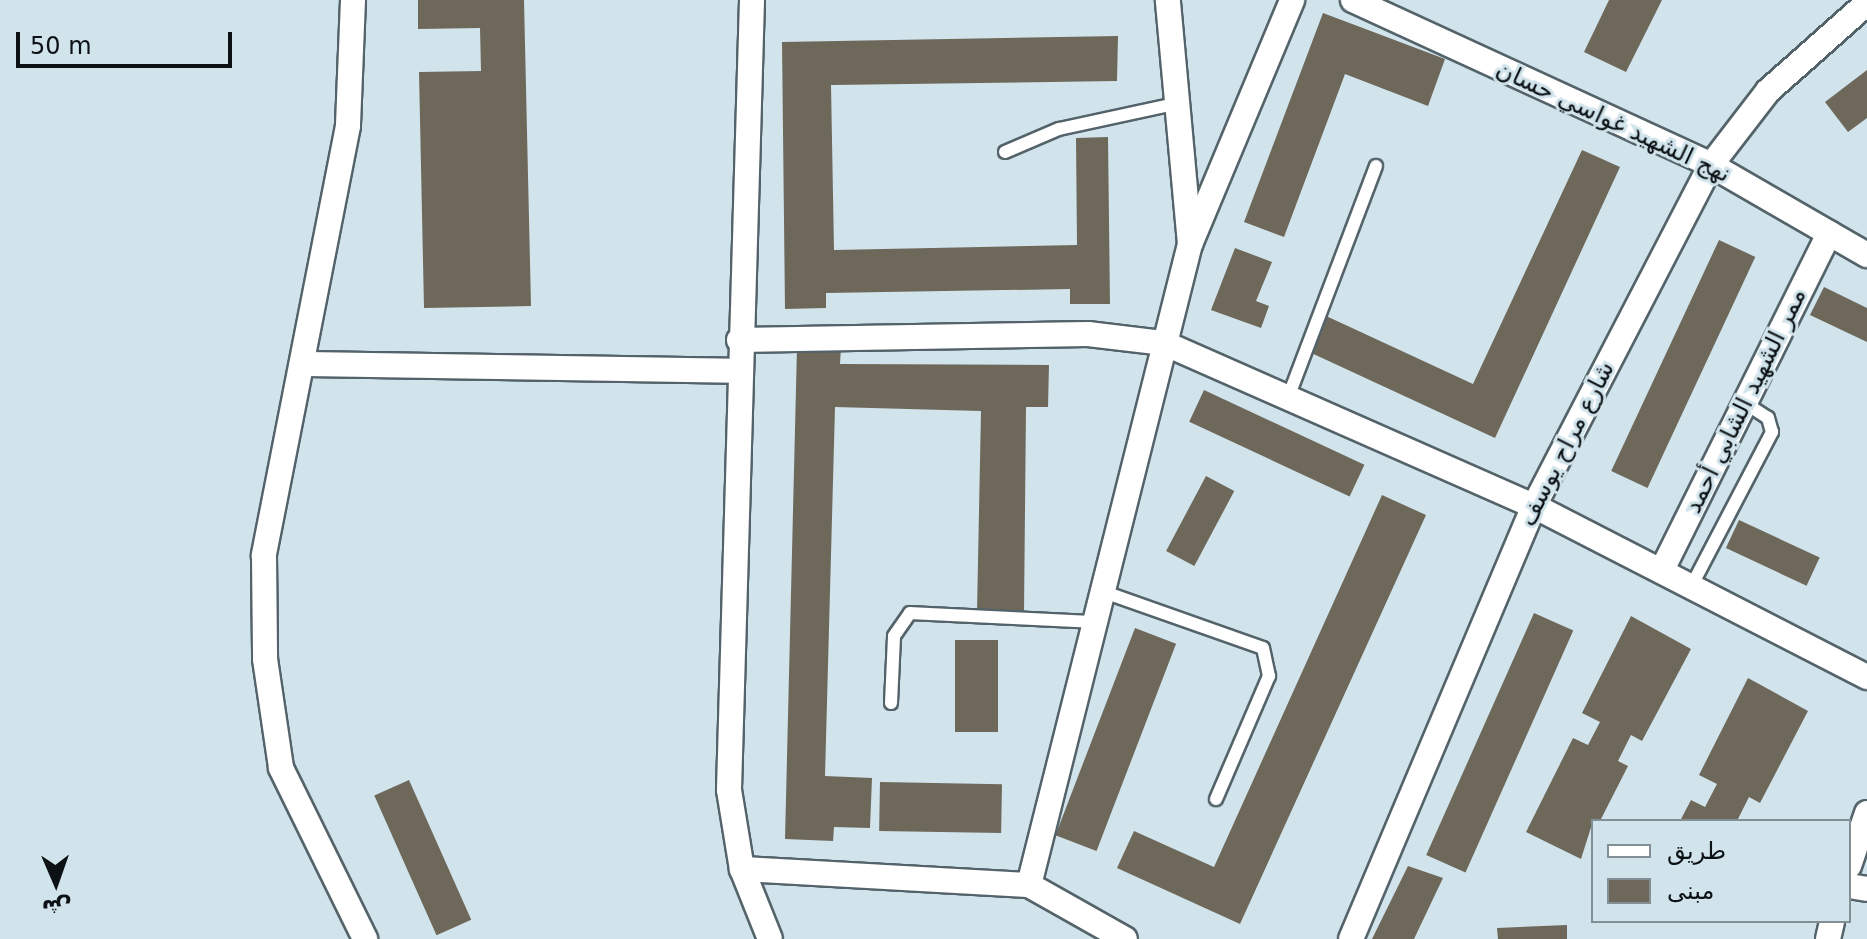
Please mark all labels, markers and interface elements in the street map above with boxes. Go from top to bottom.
scale bar [20,16,236,66]
text: 50 m [30,32,92,60]
street label: نهج الشهيد غواسي حسان [1491,55,1735,189]
street label: ممر الشهيد الشابي أحمد [1679,284,1813,518]
street label: شارع مراح يوسف [1513,357,1621,531]
legend [1591,819,1851,923]
text: طريق [1667,837,1726,865]
north arrow [16,843,96,923]
text: مبنى [1667,877,1714,905]
text: ش [41,894,72,921]

